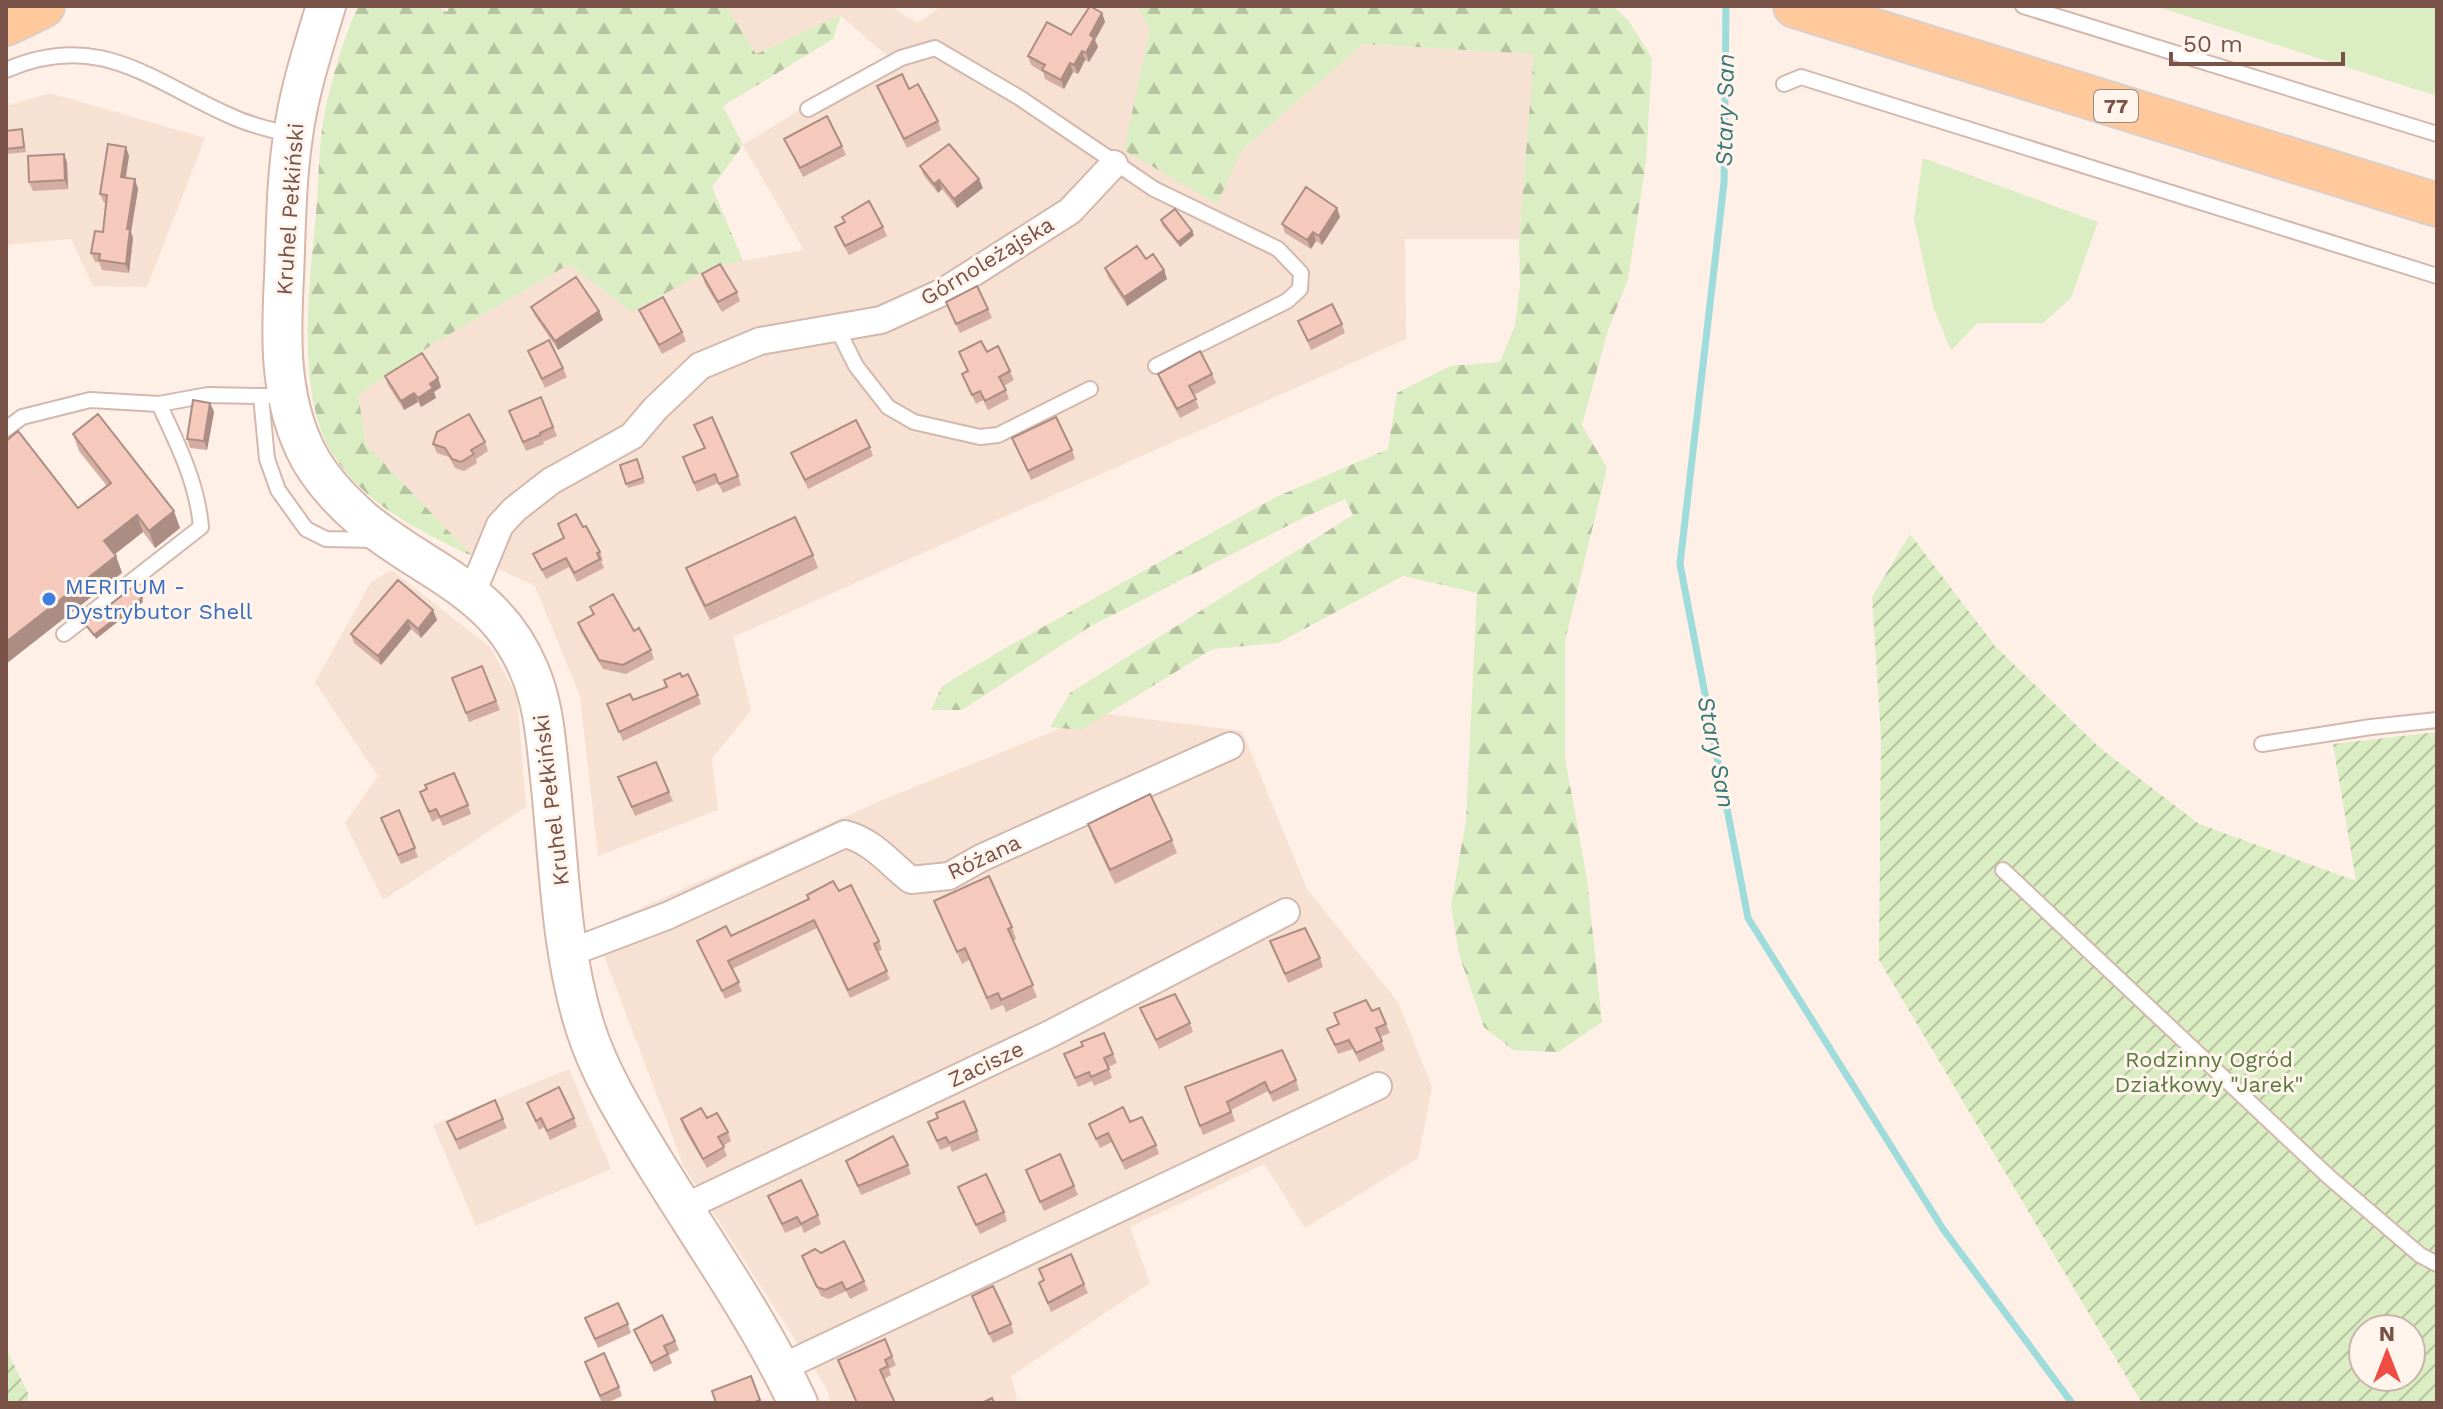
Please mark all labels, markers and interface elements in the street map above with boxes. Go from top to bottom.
scale bar [2171,16,2343,66]
text: 50 m [2183,30,2243,58]
water label: Stary San [1710,53,1740,167]
road number: 77 [2094,90,2138,122]
street label: Kruhel Pełkiński [272,122,308,296]
street label: Górnoleżajska [916,211,1058,311]
place label: MERITUM - Dystrybutor Shell [65,574,253,624]
marker: MERITUM - Dystrybutor Shell [40,590,58,608]
water label: Stary San [1691,694,1741,810]
street label: Kruhel Pełkiński [528,713,574,887]
street label: Różana [944,829,1024,885]
street label: Zacisze [944,1036,1028,1092]
park label: Rodzinny Ogród Działkowy "Jarek" [2114,1047,2304,1097]
north arrow [2347,1313,2427,1393]
text: N [2379,1321,2395,1346]

